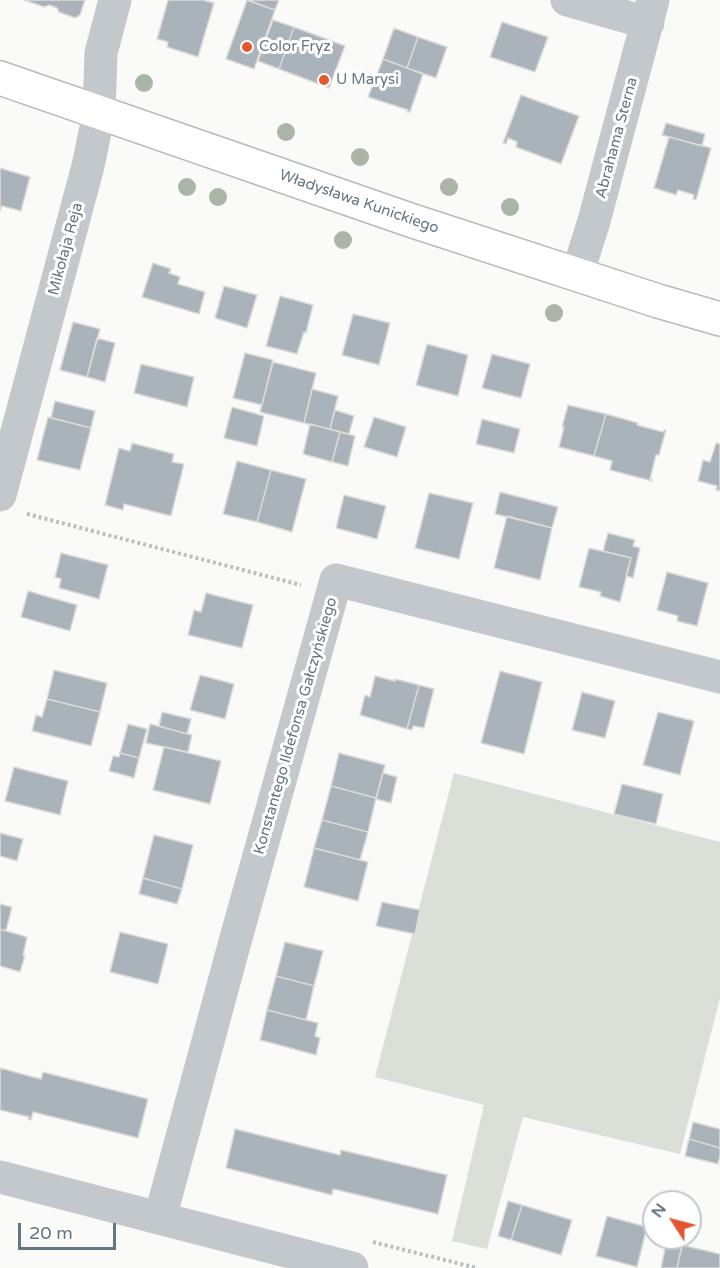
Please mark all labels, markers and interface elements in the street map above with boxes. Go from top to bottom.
place label: Color Fryz [259,38,331,56]
marker: Color Fryz [240,40,254,54]
place label: U Marysi [336,71,399,89]
marker: U Marysi [317,73,331,87]
street label: Abrahama Sterna [592,75,642,201]
street label: Władysława Kunickiego [277,166,441,238]
street label: Mikołaja Reja [45,201,87,297]
street label: Konstantego Ildefonsa Gałczyńskiego [251,595,341,857]
north arrow [642,1190,702,1250]
text: N [647,1200,671,1222]
scale bar [21,1211,118,1249]
text: 20 m [29,1222,73,1244]

